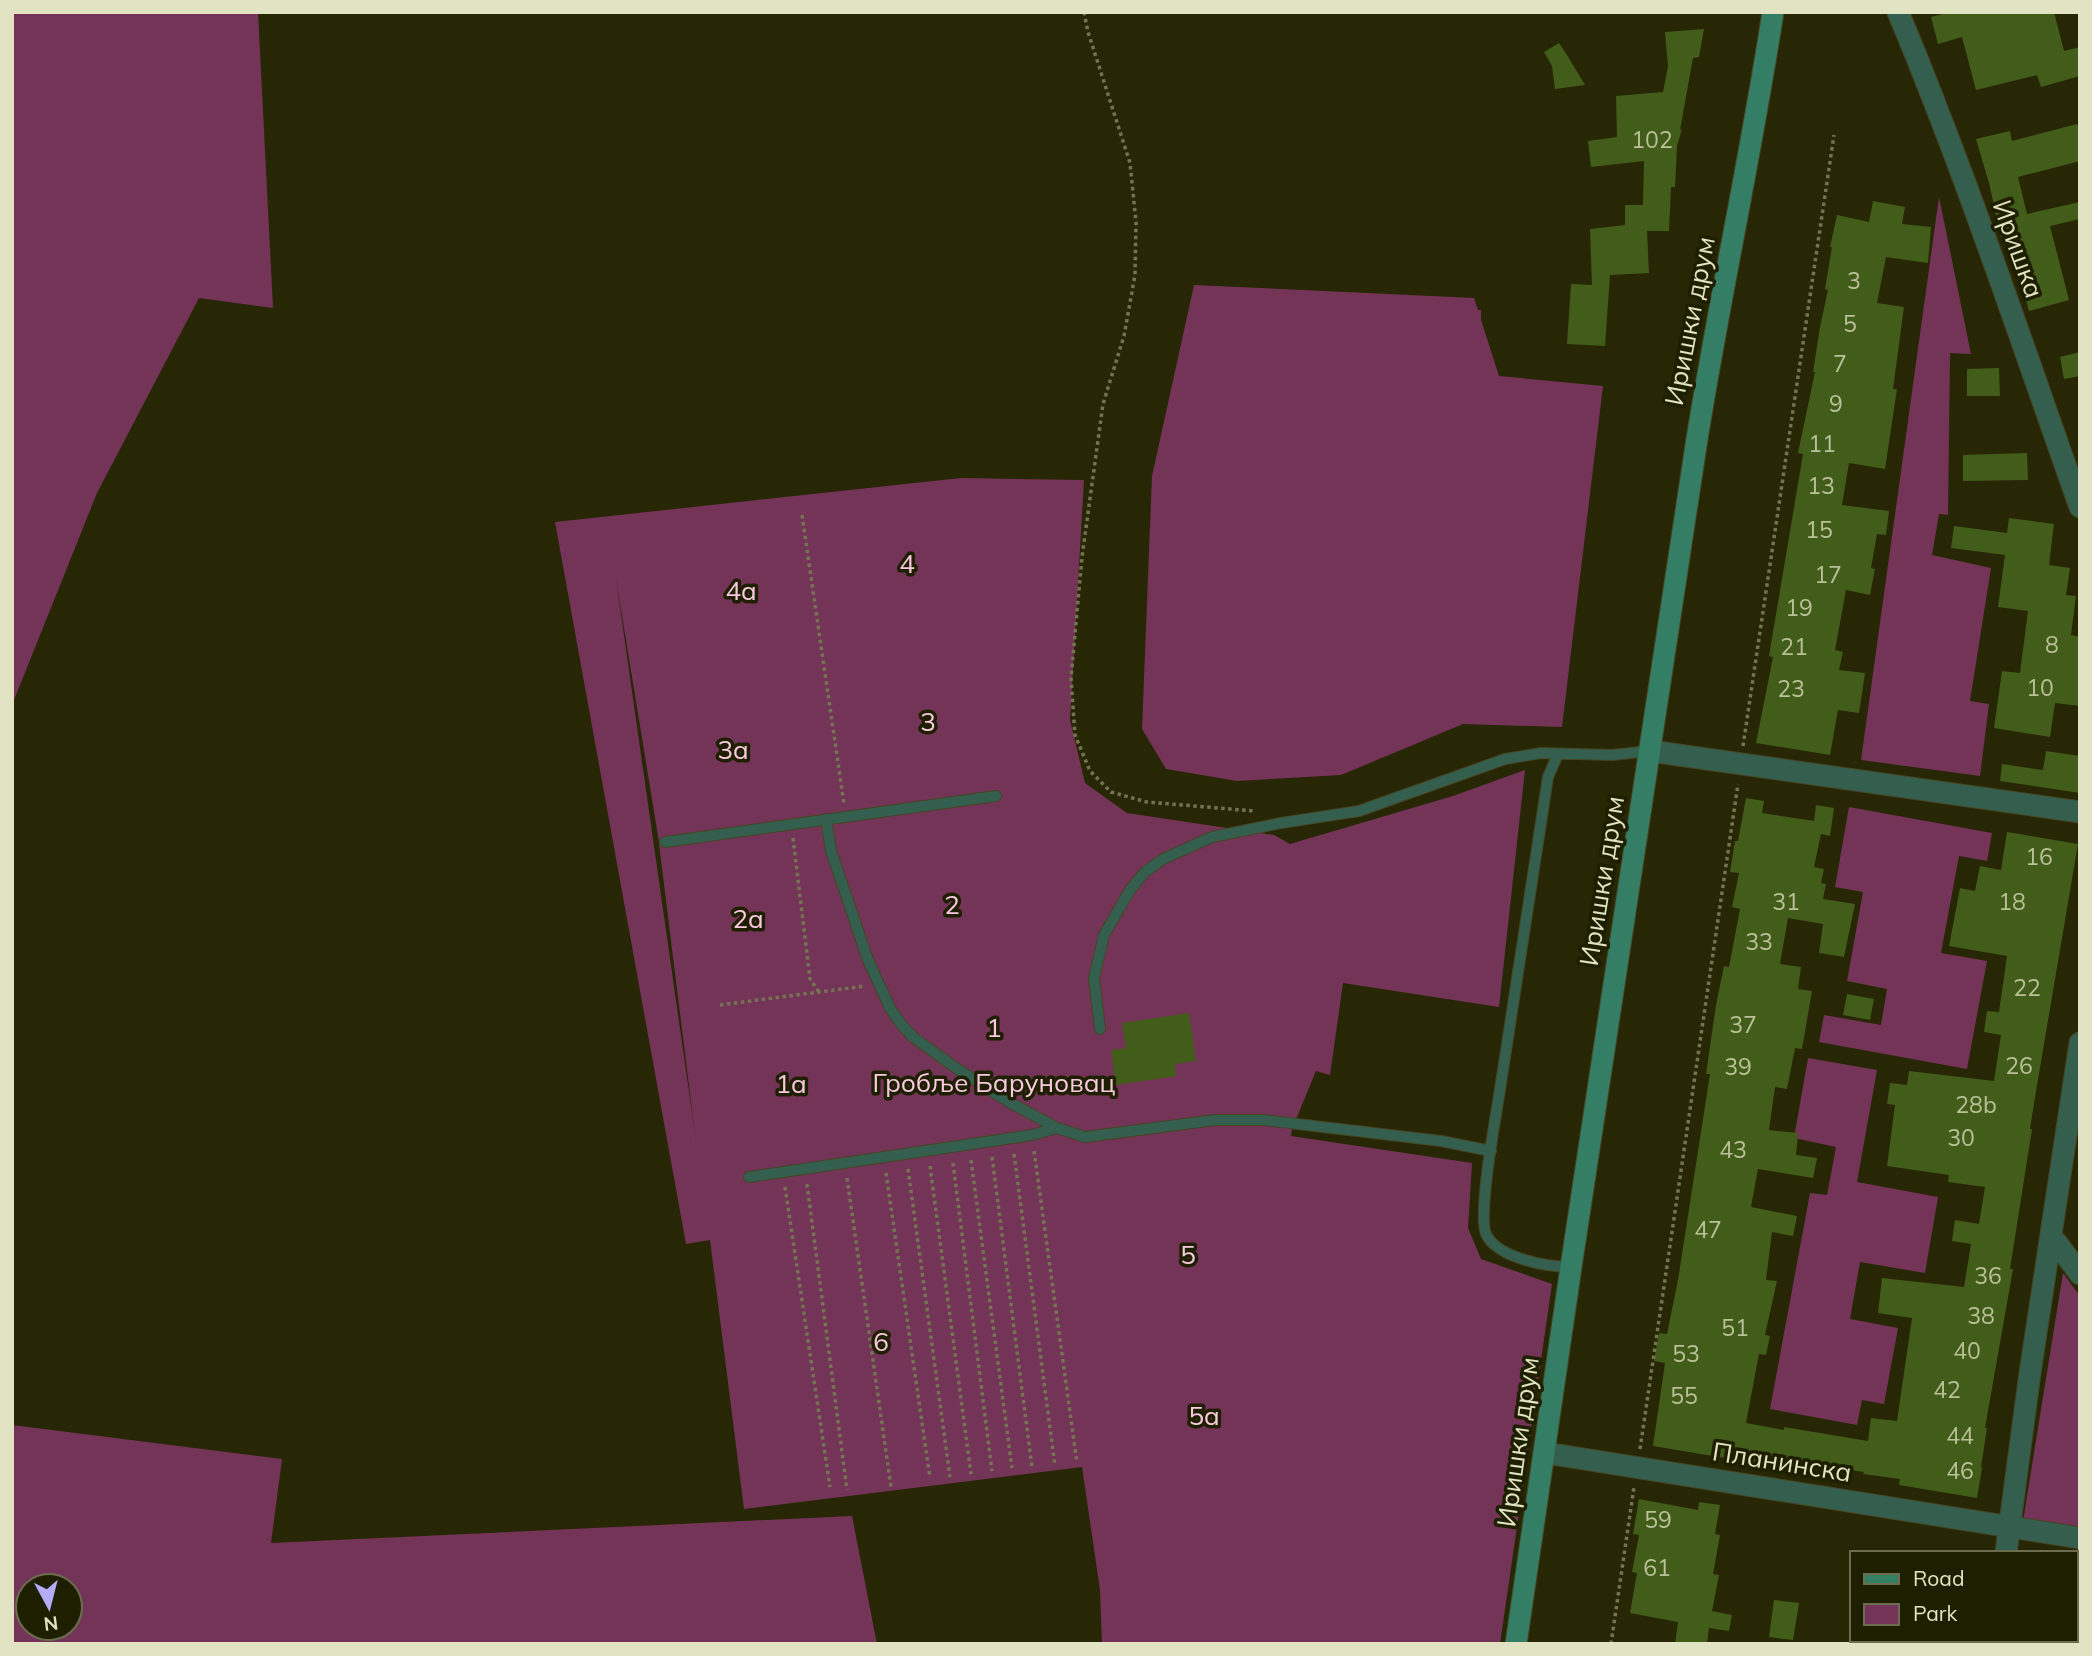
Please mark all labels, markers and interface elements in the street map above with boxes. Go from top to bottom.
house number: 102 [1631,125,1673,154]
street label: Иришка [1986,195,2051,302]
street label: Иришки друм [1657,234,1722,408]
house number: 3 [1847,266,1861,295]
house number: 5 [1843,309,1857,338]
house number: 7 [1833,349,1847,378]
house number: 9 [1829,389,1843,418]
house number: 11 [1808,429,1836,458]
house number: 13 [1807,471,1835,500]
house number: 15 [1805,515,1833,544]
park label: 4 [899,547,915,580]
house number: 17 [1814,560,1842,589]
park label: 4a [725,574,757,607]
house number: 19 [1785,593,1813,622]
house number: 8 [2045,630,2059,659]
house number: 21 [1780,632,1808,661]
house number: 10 [2026,673,2054,702]
house number: 23 [1777,674,1805,703]
park label: 3 [920,705,936,738]
park label: 3a [717,733,749,766]
street label: Иришки друм [1572,794,1631,968]
house number: 16 [2025,842,2053,871]
house number: 31 [1772,887,1800,916]
house number: 18 [1998,887,2026,916]
park label: 2 [944,888,960,921]
park label: 2a [732,902,764,935]
house number: 33 [1745,927,1773,956]
house number: 22 [2013,973,2041,1002]
house number: 37 [1729,1010,1757,1039]
park label: 1 [986,1011,1002,1044]
house number: 26 [2005,1051,2033,1080]
house number: 39 [1724,1052,1752,1081]
park label: Гробље Баруновац [873,1066,1116,1099]
park label: 1a [775,1067,807,1100]
house number: 28b [1955,1090,1997,1119]
house number: 30 [1947,1123,1975,1152]
house number: 43 [1719,1135,1747,1164]
house number: 47 [1694,1215,1722,1244]
park label: 5 [1180,1238,1196,1271]
house number: 36 [1974,1261,2002,1290]
house number: 38 [1967,1301,1995,1330]
house number: 51 [1721,1313,1749,1342]
park label: 6 [873,1325,889,1358]
house number: 40 [1953,1336,1981,1365]
house number: 53 [1672,1339,1700,1368]
street label: Иришки друм [1489,1355,1546,1529]
house number: 42 [1933,1375,1961,1404]
house number: 55 [1670,1381,1698,1410]
park label: 5a [1188,1399,1220,1432]
house number: 44 [1946,1421,1974,1450]
street label: Планинска [1710,1434,1854,1489]
house number: 46 [1946,1456,1974,1485]
house number: 59 [1644,1505,1672,1534]
legend [1850,1551,2078,1642]
house number: 61 [1643,1553,1671,1582]
text: Road [1913,1565,1964,1591]
north arrow [14,1572,84,1642]
text: Park [1913,1600,1957,1626]
text: N [42,1611,60,1637]

